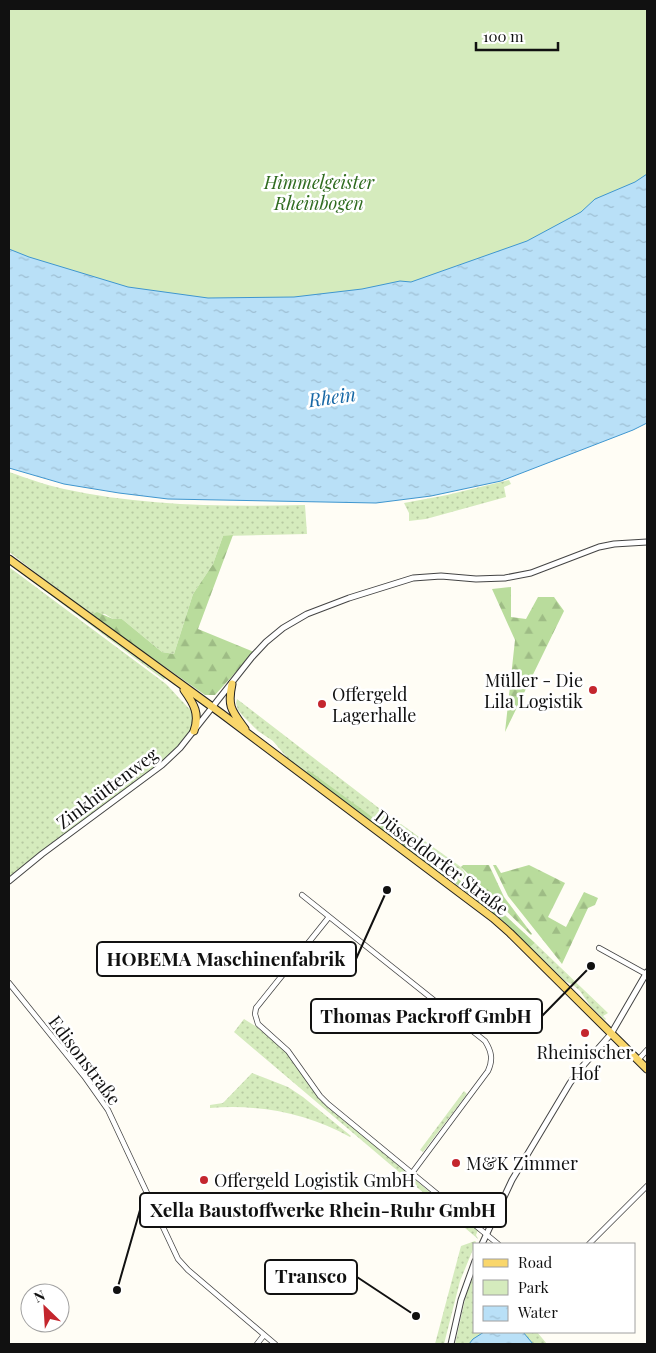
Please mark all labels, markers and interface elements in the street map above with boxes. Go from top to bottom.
scale bar [476,20,558,52]
text: 100 m [483,26,524,46]
park label: Himmelgeister Rheinbogen [263,170,375,215]
water label: Rhein [306,380,357,412]
place label: Müller - Die Lila Logistik [484,668,583,713]
place label: Offergeld Lagerhalle [332,682,416,727]
marker: Müller - Die Lila Logistik [587,684,599,696]
marker: Offergeld Lagerhalle [316,698,328,710]
street label: Zinkhüttenweg [51,742,163,834]
street label: Düsseldorfer Straße [370,804,514,920]
callout: HOBEMA Maschinenfabrik [97,942,356,976]
text: HOBEMA Maschinenfabrik [107,945,346,971]
callout: Thomas Packroff GmbH [311,999,542,1033]
text: Thomas Packroff GmbH [320,1002,532,1028]
street label: Edisonstraße [43,1010,127,1110]
marker: Rheinischer Hof [579,1027,591,1039]
place label: Rheinischer Hof [536,1040,634,1085]
place label: M&K Zimmer [466,1151,578,1175]
marker: M&K Zimmer [450,1157,462,1169]
place label: Offergeld Logistik GmbH [214,1168,415,1192]
marker: Offergeld Logistik GmbH [198,1174,210,1186]
callout: Xella Baustoffwerke Rhein-Ruhr GmbH [140,1193,506,1227]
text: Xella Baustoffwerke Rhein-Ruhr GmbH [150,1196,496,1222]
legend [473,1243,636,1333]
text: Road [518,1252,552,1272]
callout: Transco [265,1260,357,1294]
text: Transco [275,1262,347,1288]
text: Park [518,1277,550,1297]
north arrow [20,1283,70,1333]
text: N [31,1285,48,1307]
text: Water [517,1302,558,1322]

